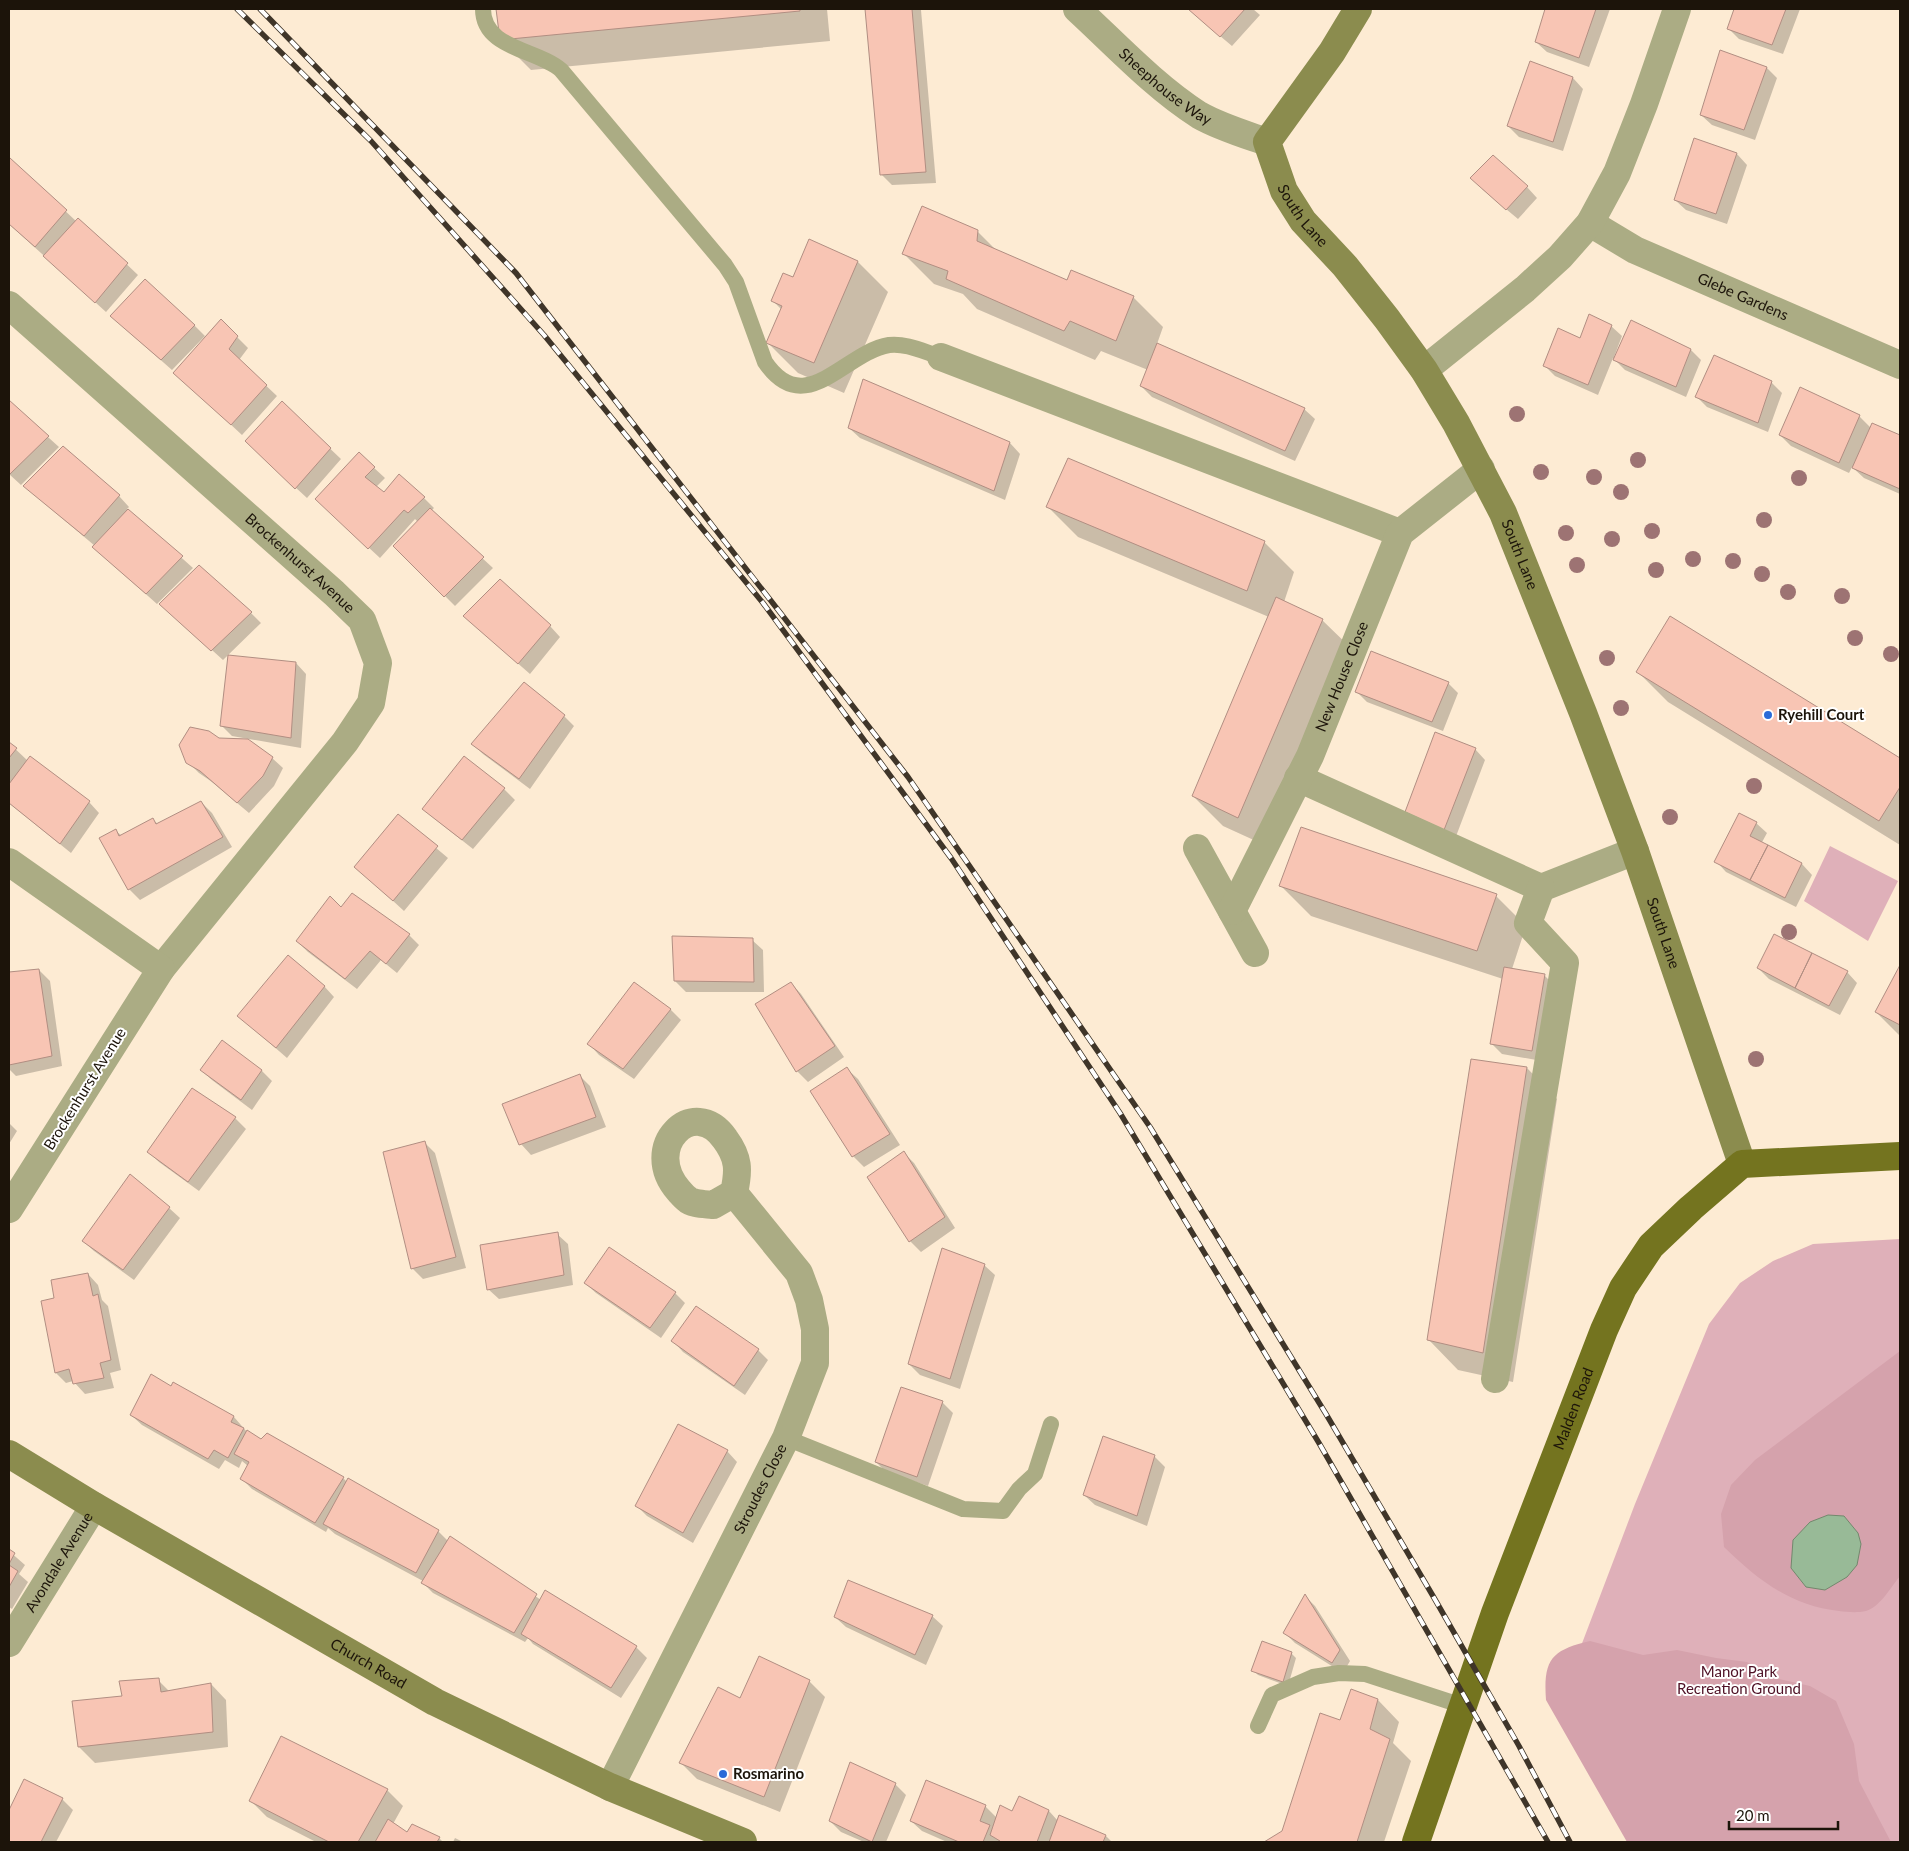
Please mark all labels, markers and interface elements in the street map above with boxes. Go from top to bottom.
street label: Sheephouse Way [1116,44,1215,128]
street label: South Lane [1274,182,1332,250]
street label: Glebe Gardens [1695,268,1791,323]
street label: Brockenhurst Avenue [242,509,359,616]
street label: South Lane [1498,516,1543,592]
street label: New House Close [1311,619,1371,734]
place label: Ryehill Court [1778,705,1865,723]
marker: Ryehill Court [1762,709,1774,721]
street label: South Lane [1644,895,1685,971]
street label: Brockenhurst Avenue [39,1024,129,1153]
street label: Malden Road [1549,1365,1597,1452]
street label: Stroudes Close [729,1440,790,1536]
street label: Avondale Avenue [20,1508,96,1615]
street label: Church Road [328,1634,410,1692]
park label: Manor Park Recreation Ground [1677,1662,1801,1697]
place label: Rosmarino [733,1764,804,1782]
marker: Rosmarino [717,1768,729,1780]
scale bar [1729,1798,1838,1830]
text: 20 m [1736,1806,1770,1824]

